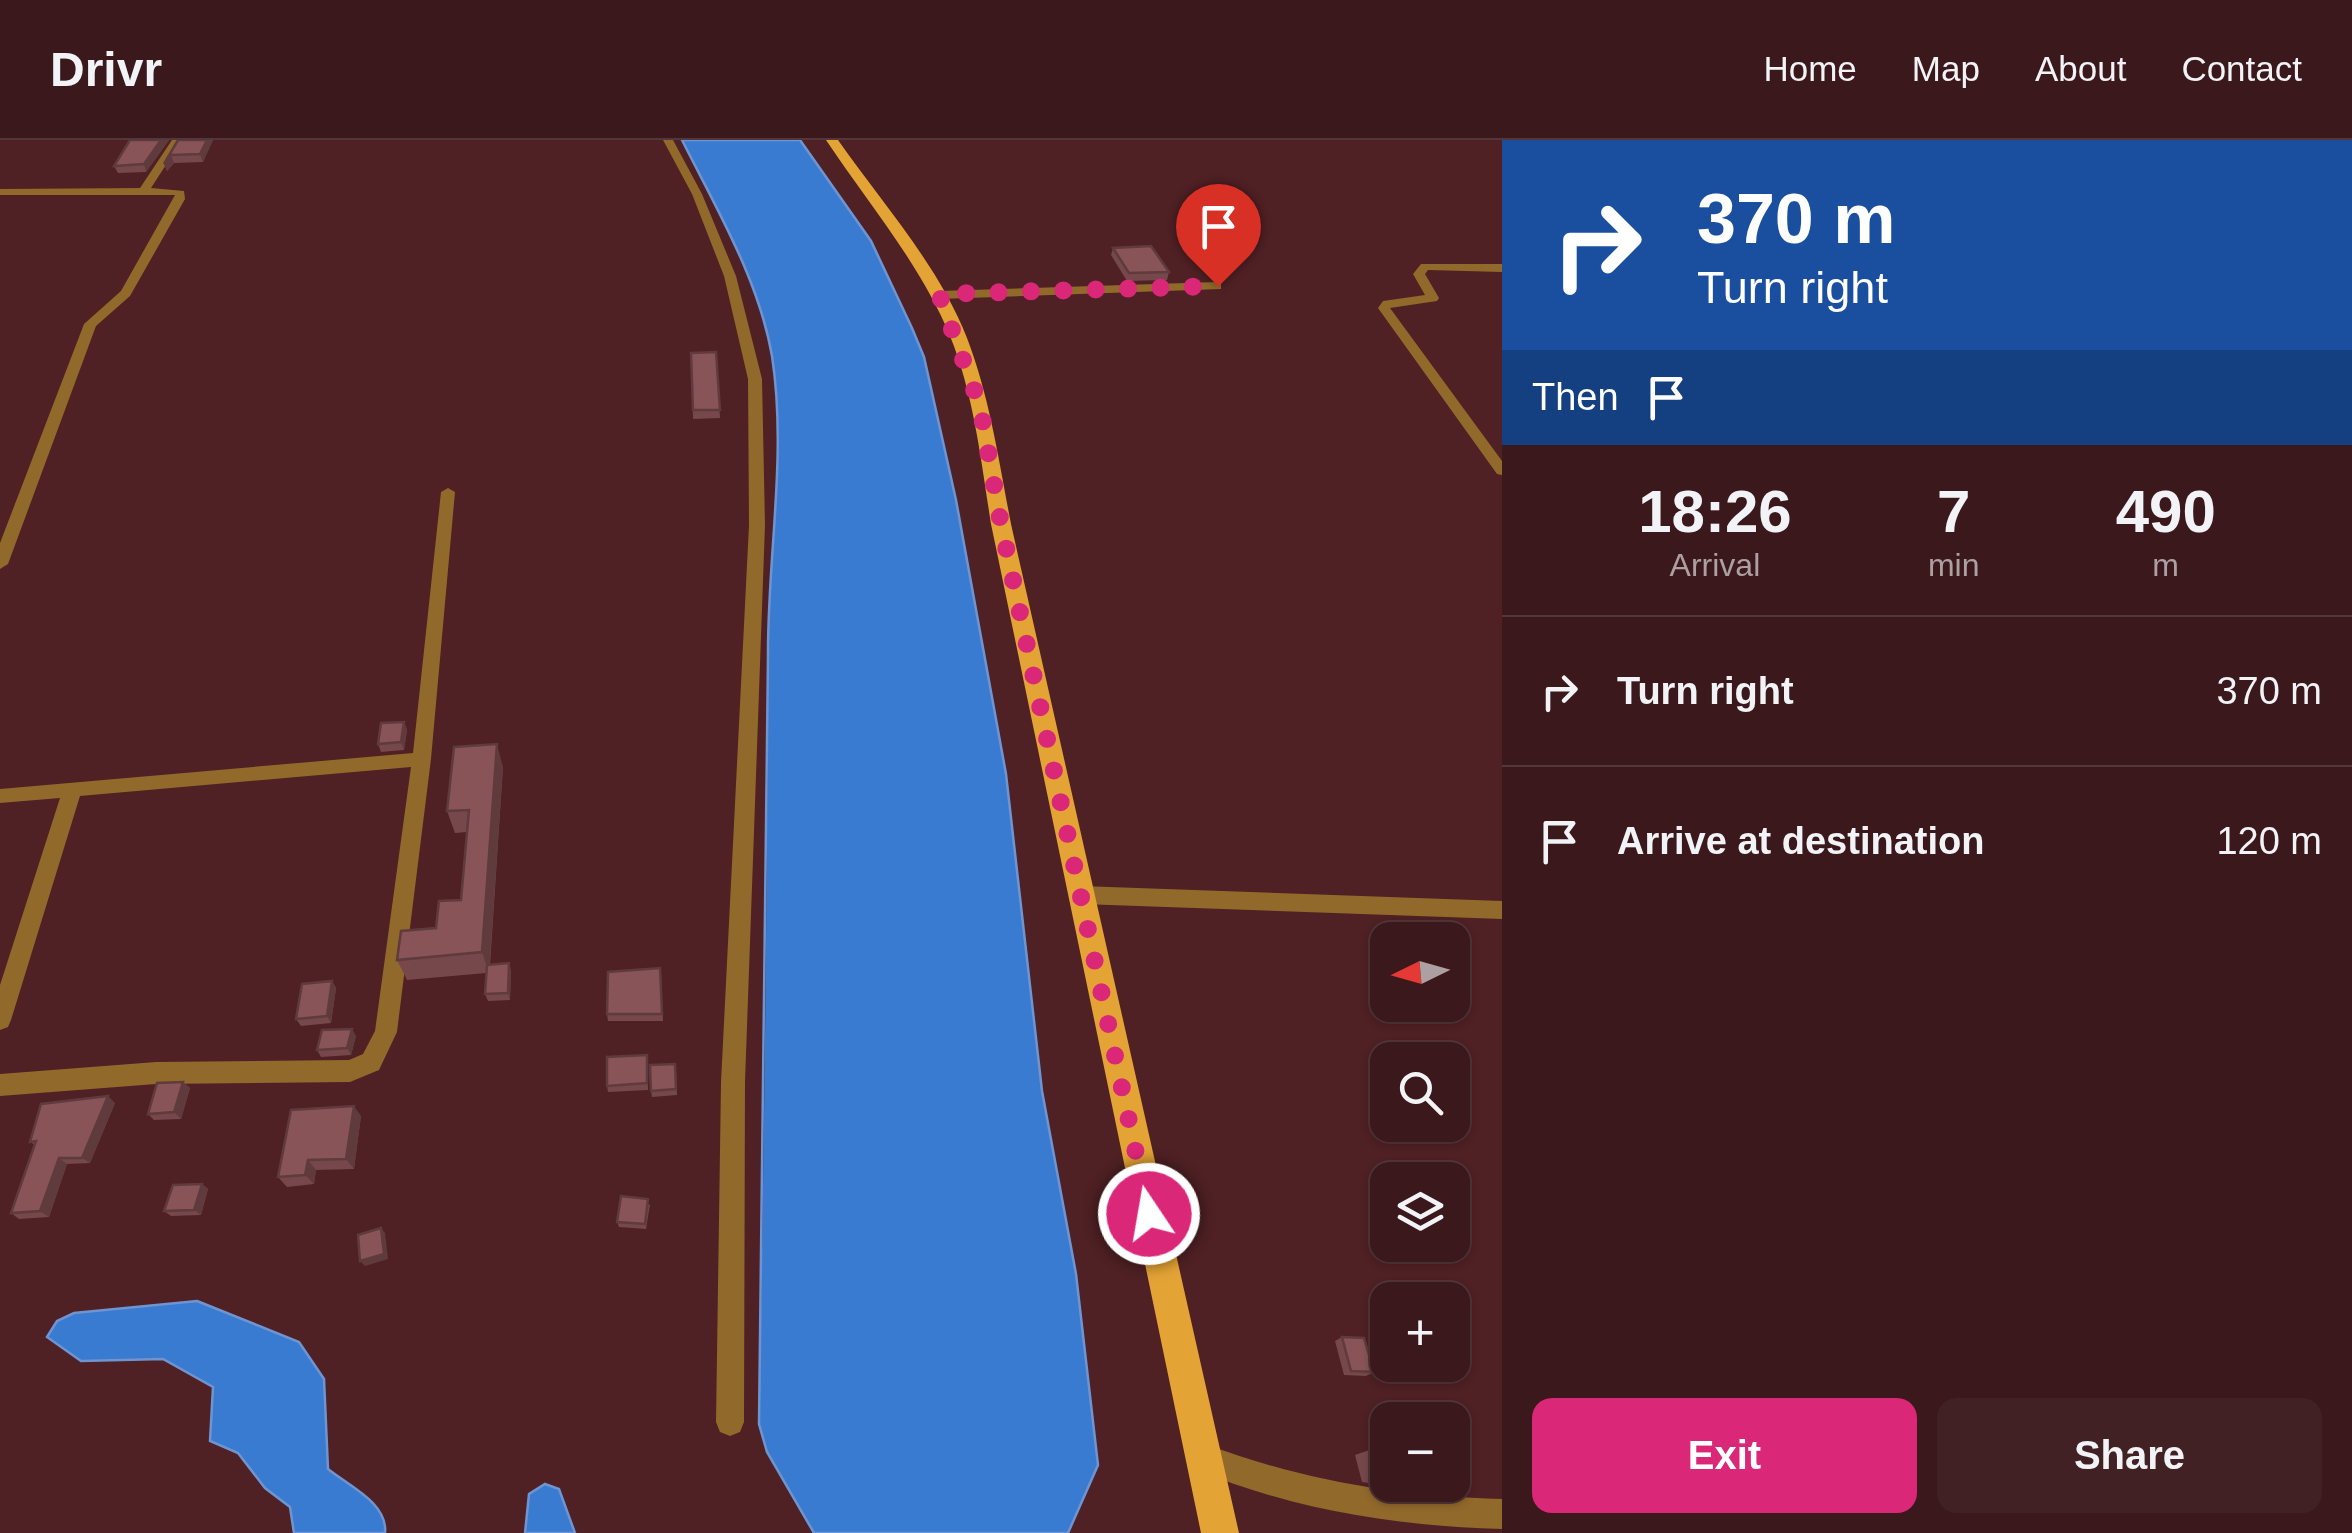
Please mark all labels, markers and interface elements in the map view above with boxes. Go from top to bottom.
text: Drivr [50,43,162,96]
text: Home [1763,49,1857,88]
text: Map [1912,49,1980,88]
text: About [2035,49,2126,88]
text: Contact [2181,49,2302,88]
icon: right [1532,180,1662,310]
text: 370 m [1697,180,1895,258]
pin [1176,184,1261,287]
icon: arrive [1191,199,1246,254]
text: Turn right [1697,262,1888,313]
icon: arrive [1639,370,1694,425]
text: Then [1532,376,1619,418]
text: 18:26 [1638,478,1792,545]
text: 7 [1937,478,1970,545]
text: 490 [2116,478,2216,545]
text: Arrival [1670,547,1760,583]
text: min [1928,547,1979,583]
text: m [2152,547,2179,583]
icon: right [1532,664,1587,719]
text: Turn right [1617,670,1794,712]
text: 370 m [2216,670,2322,712]
icon: arrive [1532,814,1587,869]
text: Arrive at destination [1617,820,1984,862]
text: 120 m [2216,820,2322,862]
north arrow [1370,922,1470,1022]
map controls [1370,922,1470,1502]
button: search [1370,1042,1470,1142]
position arrow [1097,1162,1201,1266]
button: layers [1370,1162,1470,1262]
button: + [1370,1282,1470,1382]
button: Exit [1532,1398,1917,1513]
button: Share [1937,1398,2322,1513]
button: − [1370,1402,1470,1502]

